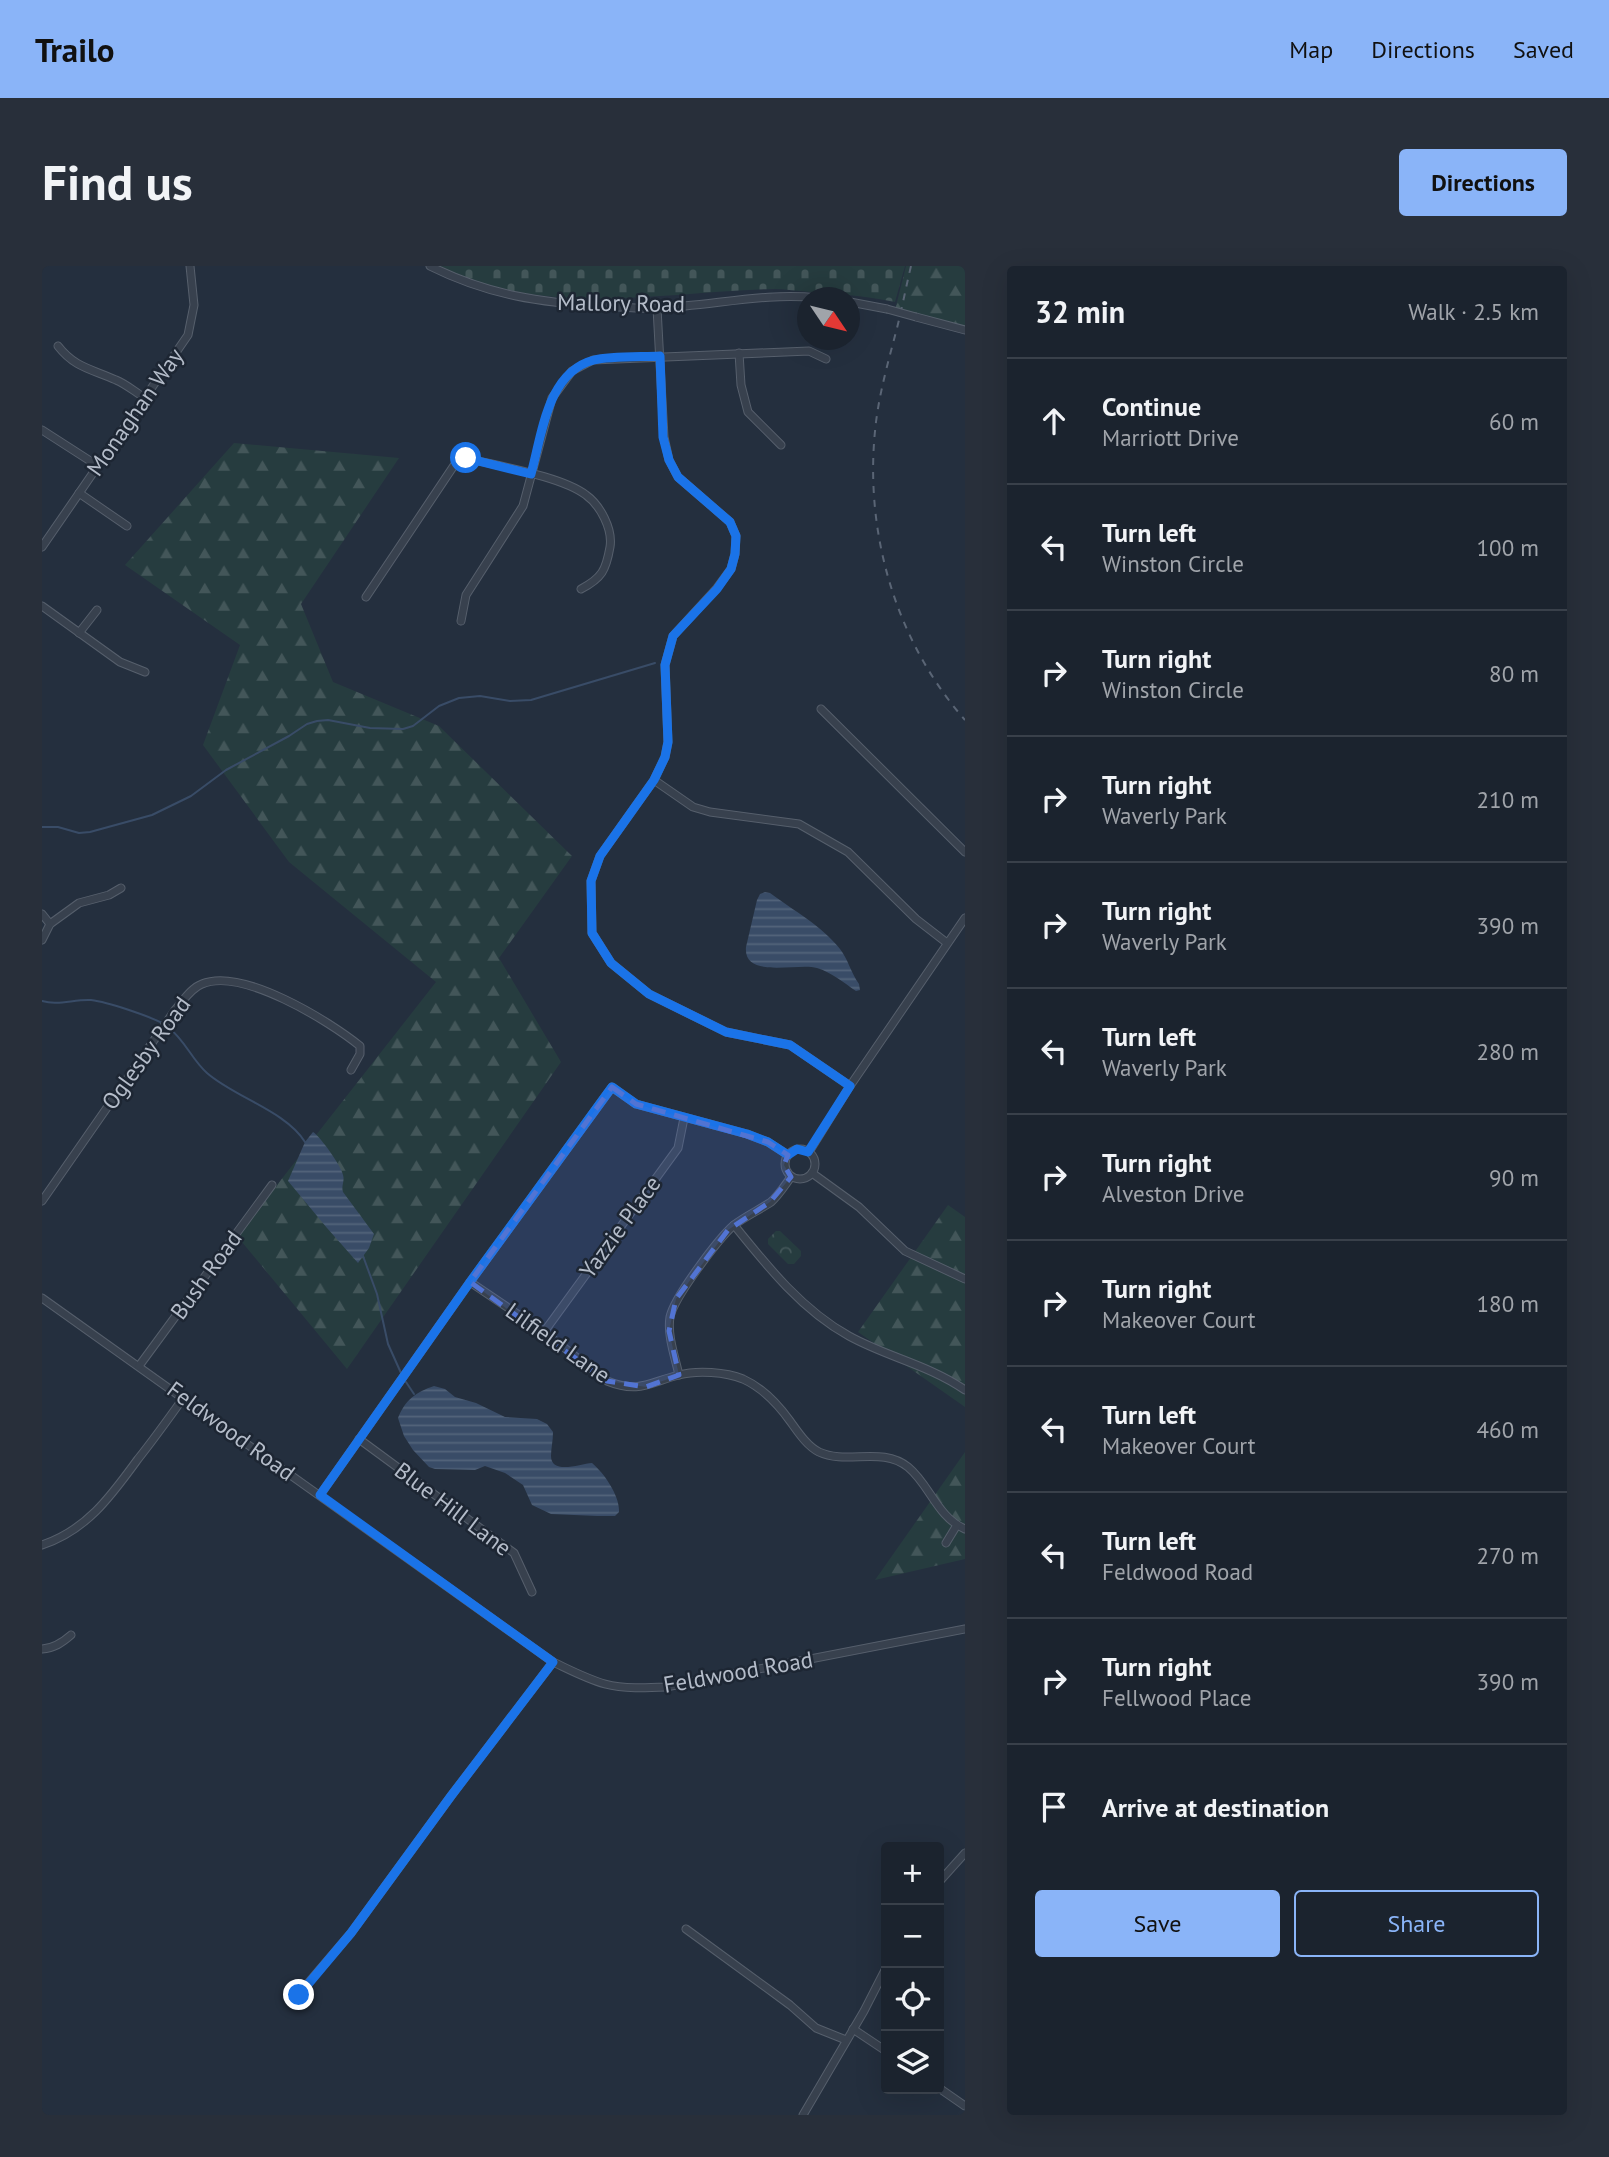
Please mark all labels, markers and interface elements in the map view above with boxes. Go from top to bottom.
text: Trailo [35,28,115,71]
text: Map [1289,34,1333,65]
text: Directions [1371,34,1475,65]
text: Saved [1513,34,1574,65]
button: Directions [1399,149,1567,216]
text: Find us [42,150,193,214]
street label: Mallory Road [557,287,685,318]
north arrow [797,287,860,350]
text: 32 min [1035,292,1125,331]
text: Walk · 2.5 km [1408,297,1539,326]
street label: Monaghan Way [80,342,189,481]
text: Continue [1102,390,1201,423]
icon: ahead [1035,402,1073,440]
text: 60 m [1489,407,1539,436]
text: Marriott Drive [1102,423,1239,452]
route start [450,442,481,473]
text: Turn left [1102,516,1196,549]
icon: left [1035,528,1073,566]
text: 100 m [1477,533,1539,562]
text: Winston Circle [1102,549,1244,578]
text: Turn right [1102,642,1211,675]
icon: right [1035,654,1073,692]
text: 80 m [1489,659,1539,688]
text: Winston Circle [1102,675,1244,704]
text: Turn right [1102,768,1211,801]
icon: right [1035,780,1073,818]
text: 210 m [1477,785,1539,814]
text: Waverly Park [1102,801,1227,830]
text: Turn right [1102,894,1211,927]
icon: right [1035,906,1073,944]
text: 390 m [1477,911,1539,940]
text: Waverly Park [1102,927,1227,956]
street label: Oglesby Road [95,990,196,1115]
text: Turn left [1102,1020,1196,1053]
icon: left [1035,1032,1073,1070]
text: 280 m [1477,1037,1539,1066]
text: Waverly Park [1102,1053,1227,1082]
text: Turn right [1102,1146,1211,1179]
icon: right [1035,1158,1073,1196]
text: 90 m [1489,1163,1539,1192]
street label: Yazzie Place [573,1170,666,1284]
text: Alveston Drive [1102,1179,1245,1208]
street label: Bush Road [164,1225,248,1325]
text: Turn right [1102,1272,1211,1305]
icon: right [1035,1284,1073,1322]
text: 180 m [1477,1289,1539,1318]
street label: Lilfield Lane [500,1296,616,1389]
text: Makeover Court [1102,1305,1256,1334]
street label: Feldwood Road [162,1374,301,1487]
text: Turn left [1102,1398,1196,1431]
icon: left [1035,1410,1073,1448]
text: 460 m [1477,1415,1539,1444]
text: Makeover Court [1102,1431,1256,1460]
street label: Blue Hill Lane [389,1455,517,1562]
text: Turn left [1102,1524,1196,1557]
icon: left [1035,1536,1073,1574]
text: 270 m [1477,1541,1539,1570]
text: Feldwood Road [1102,1557,1253,1586]
street label: Feldwood Road [661,1644,815,1699]
text: Turn right [1102,1650,1211,1683]
icon: right [1035,1662,1073,1700]
text: 390 m [1477,1667,1539,1696]
text: Fellwood Place [1102,1683,1251,1712]
icon: arrive [1035,1788,1073,1826]
text: Arrive at destination [1102,1791,1329,1824]
map controls [881,1842,944,2094]
button: + [881,1842,944,1905]
button: Save [1035,1890,1280,1957]
button: Share [1294,1890,1539,1957]
button: − [881,1905,944,1968]
button: locate [881,1968,944,2031]
route end [283,1979,314,2010]
button: layers [881,2031,944,2094]

